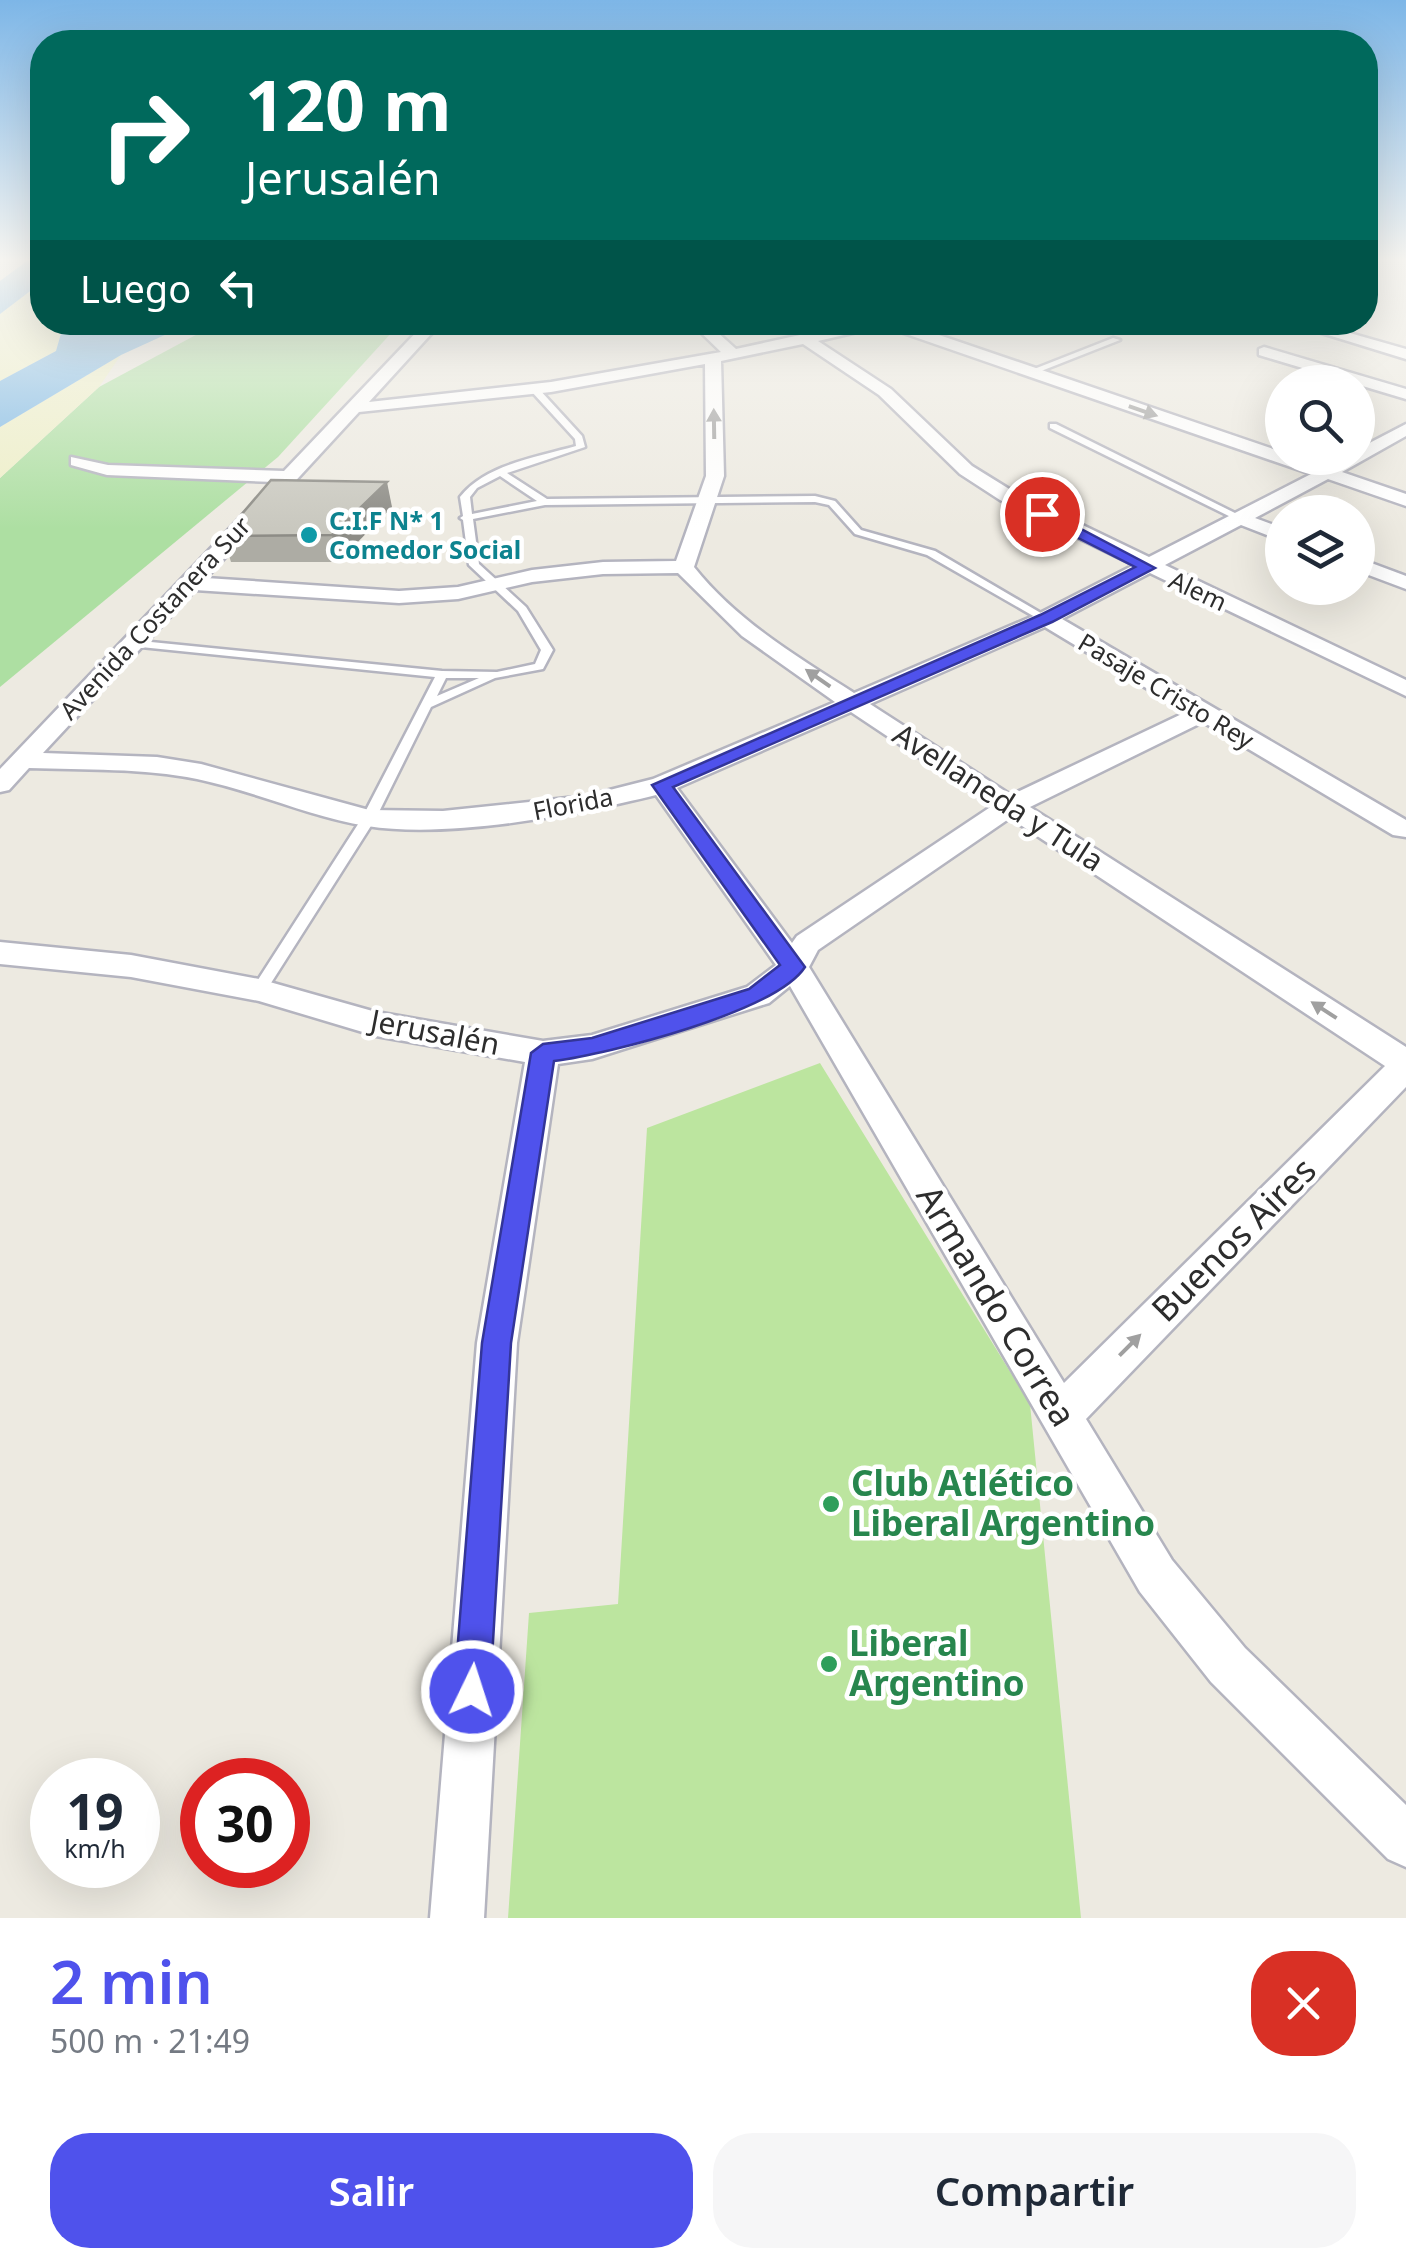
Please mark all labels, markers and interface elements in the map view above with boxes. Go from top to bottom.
text: 120 m [245,56,452,152]
icon: right [80,70,210,200]
text: Jerusalén [245,147,441,208]
icon: left [211,260,266,315]
text: Luego [80,262,191,314]
map controls [1265,365,1375,605]
button: search [1265,365,1375,475]
one-way arrow [1128,405,1158,420]
one-way arrow [706,407,722,439]
pin [1000,472,1085,557]
icon: arrive [1015,487,1070,542]
button: layers [1265,495,1375,605]
place label: C.I.F N* 1 Comedor Social [329,503,521,566]
street label: Avenida Costanera Sur [51,508,257,726]
marker: C.I.F N* 1 Comedor Social [298,524,320,546]
street label: Alem [1164,562,1233,618]
street label: Pasaje Cristo Rey [1072,624,1261,756]
one-way arrow [805,669,832,688]
street label: Avellaneda y Tula [886,713,1112,880]
street label: Florida [530,779,616,827]
street label: Jerusalén [364,998,503,1064]
one-way arrow [1310,1001,1338,1019]
street label: Buenos Aires [1141,1147,1325,1331]
street label: Armando Correa [907,1176,1088,1435]
one-way arrow [1118,1333,1141,1357]
place label: Club Atlético Liberal Argentino [851,1459,1155,1546]
marker: Club Atlético Liberal Argentino [820,1493,842,1515]
place label: Liberal Argentino [849,1619,1025,1706]
position arrow [420,1639,524,1743]
marker: Liberal Argentino [818,1653,840,1675]
speed limit sign: 30 [180,1758,310,1888]
text: 19 [66,1777,124,1845]
text: km/h [64,1831,126,1865]
text: 2 min [50,1940,213,2022]
button: close [1251,1951,1356,2056]
text: 500 m · 21:49 [50,2019,250,2062]
button: Salir [50,2133,693,2248]
button: Compartir [713,2133,1356,2248]

